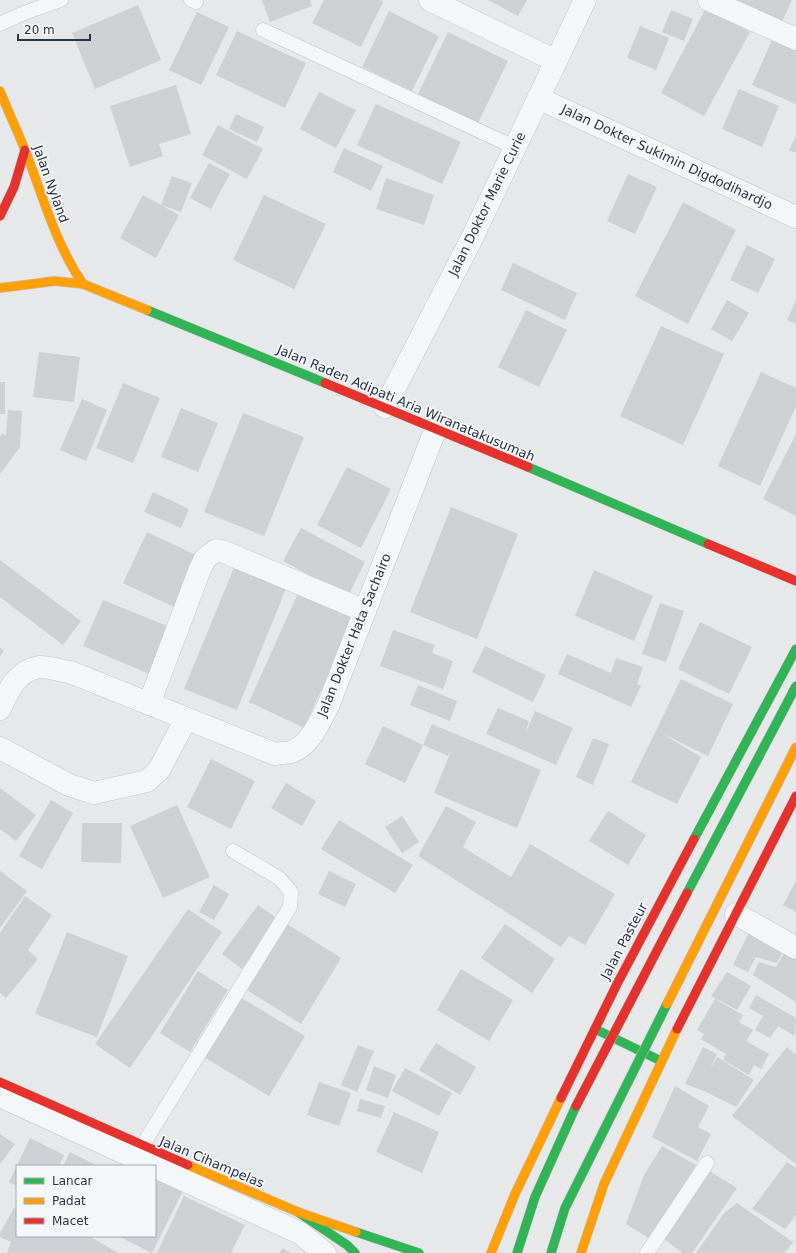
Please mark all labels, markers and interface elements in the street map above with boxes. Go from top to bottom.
scale bar [18,16,90,42]
text: 20 m [24,23,55,37]
street label: Jalan Dokter Sukimin Digdodihardjo [558,101,775,213]
street label: Jalan Doktor Marie Curie [445,130,528,279]
street label: Jalan Nyland [30,142,72,225]
street label: Jalan Raden Adipati Aria Wiranatakusumah [274,341,537,464]
street label: Jalan Dokter Hata Sachairo [314,551,394,720]
street label: Jalan Pasteur [597,900,651,983]
street label: Jalan Cihampelas [157,1133,267,1191]
legend [16,1165,156,1237]
text: Lancar [52,1174,93,1188]
text: Padat [52,1194,86,1208]
text: Macet [52,1214,89,1228]

